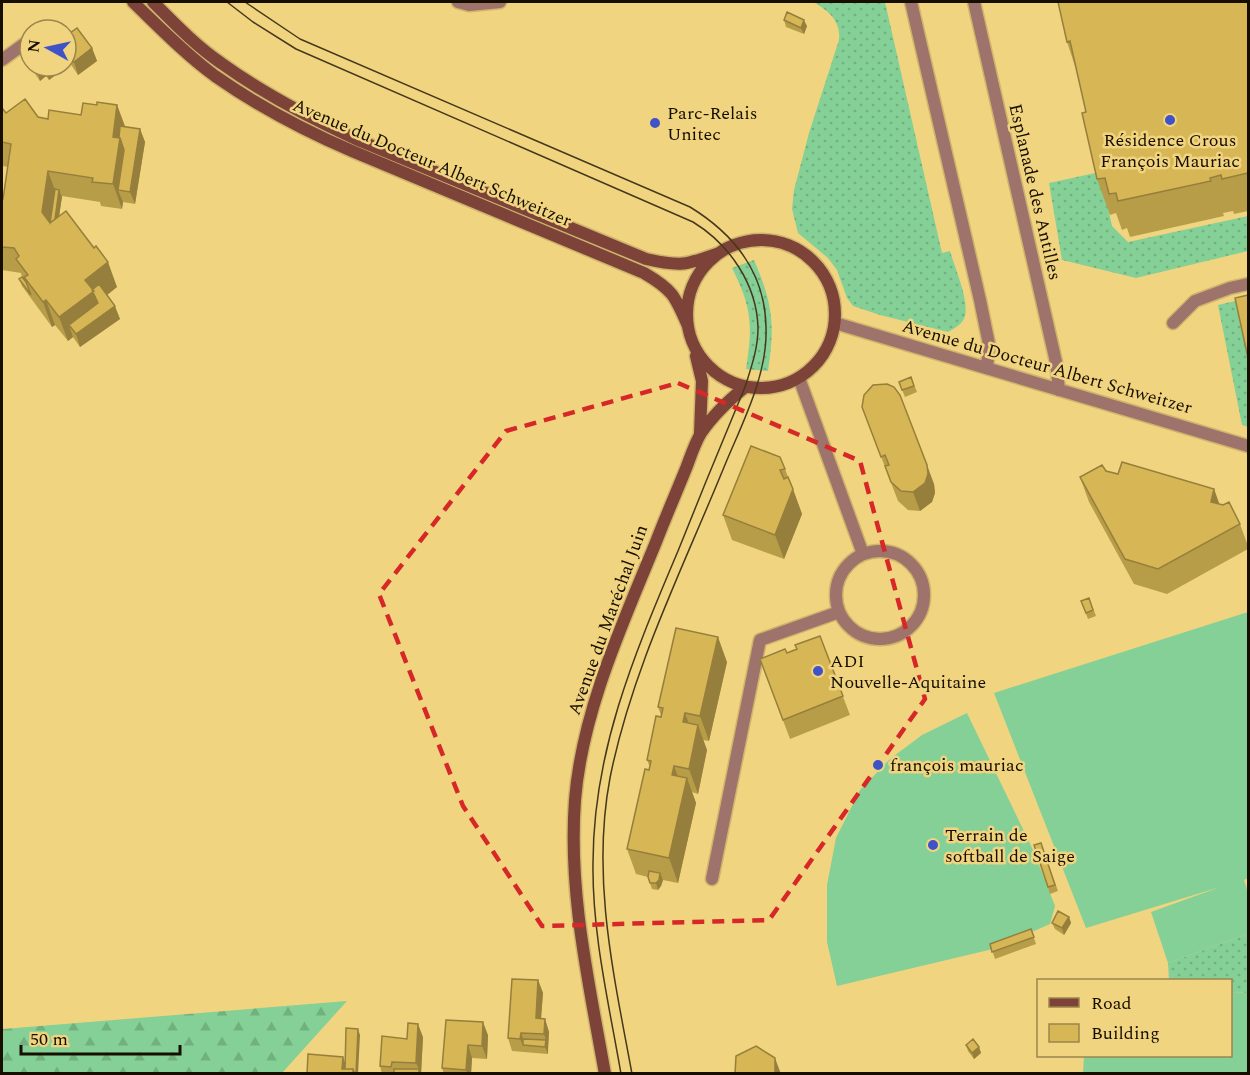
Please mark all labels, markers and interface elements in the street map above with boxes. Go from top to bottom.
north arrow [18,18,78,78]
text: N [21,38,47,54]
street label: Avenue du Docteur Albert Schweitzer [288,92,576,234]
place label: Parc-Relais Unitec [667,100,758,148]
street label: Esplanade des Antilles [1002,101,1068,283]
marker: Résidence Crous François Mauriac [1163,113,1177,127]
marker: Parc-Relais Unitec [648,116,662,130]
place label: Résidence Crous François Mauriac [1100,127,1240,175]
street label: Avenue du Docteur Albert Schweitzer [899,313,1195,421]
street label: Avenue du Maréchal Juin [561,521,655,719]
place label: ADI Nouvelle-Aquitaine [830,648,986,696]
marker: ADI Nouvelle-Aquitaine [811,664,825,678]
place label: françois mauriac [890,752,1024,779]
marker: françois mauriac [871,758,885,772]
place label: Terrain de softball de Saige [945,822,1075,870]
marker: Terrain de softball de Saige [926,838,940,852]
legend [1037,979,1232,1057]
text: Road [1091,990,1132,1017]
scale bar [21,1018,180,1056]
text: Building [1091,1020,1160,1047]
text: 50 m [30,1026,68,1053]

